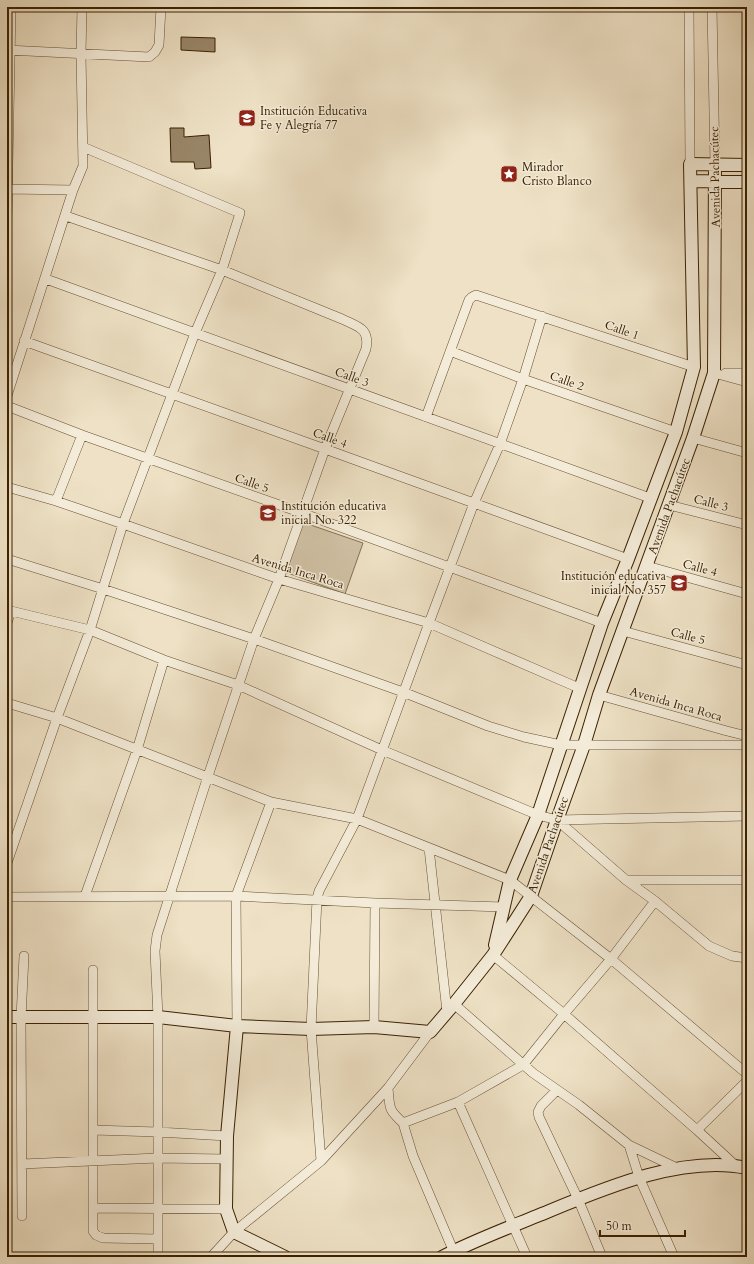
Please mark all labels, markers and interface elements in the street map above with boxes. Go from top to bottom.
place label: Institución Educativa Fe y Alegría 77 [260,103,368,133]
school or university icon: Institución Educativa Fe y Alegría 77 [237,108,257,128]
street label: Avenida Pachacútec [706,126,724,228]
place label: Mirador Cristo Blanco [522,159,592,189]
place icon: Mirador Cristo Blanco [499,164,519,184]
street label: Calle 1 [603,317,641,343]
street label: Calle 3 [333,363,371,391]
street label: Calle 2 [548,368,586,394]
street label: Calle 4 [311,424,349,452]
street label: Avenida Pachacútec [644,455,694,556]
street label: Calle 5 [233,470,271,496]
street label: Calle 3 [692,491,730,515]
place label: Institución educativa inicial No. 322 [281,498,387,528]
school or university icon: Institución educativa inicial No. 322 [258,503,278,523]
street label: Avenida Inca Roca [250,549,347,593]
street label: Calle 4 [681,556,719,580]
place label: Institución educativa inicial No. 357 [561,568,667,598]
school or university icon: Institución educativa inicial No. 357 [669,573,689,593]
street label: Calle 5 [669,624,707,648]
street label: Avenida Inca Roca [628,683,725,725]
street label: Avenida Pachacútec [524,794,572,896]
scale bar [600,1212,685,1238]
text: 50 m [606,1218,633,1234]

